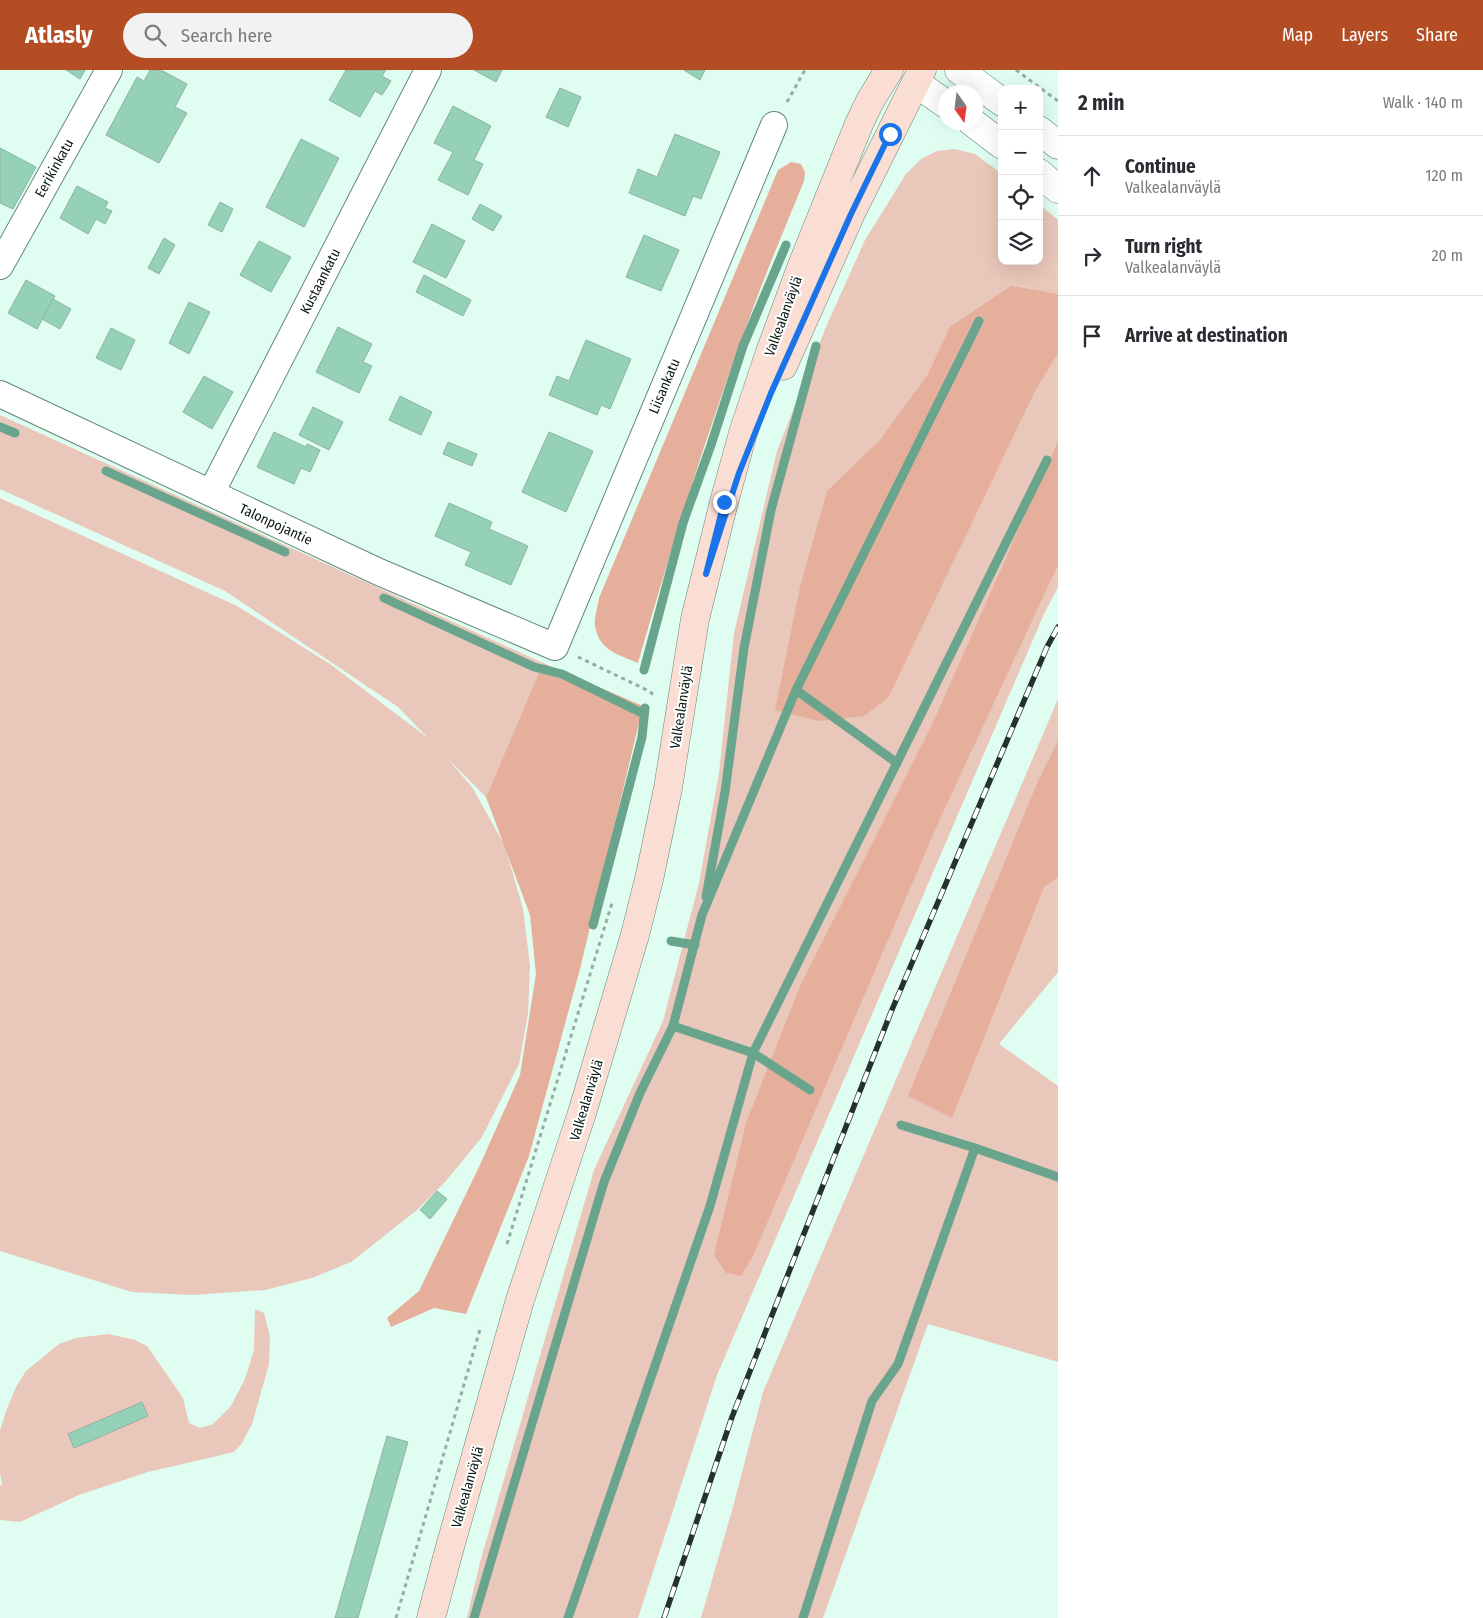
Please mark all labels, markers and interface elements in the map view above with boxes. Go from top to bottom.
search box [123,13,473,58]
text: Atlasly [25,21,93,49]
icon: search [141,21,169,49]
text: Search here [181,24,272,47]
text: Map [1282,24,1313,46]
text: Layers [1341,24,1388,46]
text: Share [1416,24,1458,46]
north arrow [938,85,983,130]
map controls [998,85,1043,265]
button: + [998,85,1043,130]
text: 2 min [1078,90,1125,116]
text: Walk · 140 m [1383,93,1463,112]
route start [879,123,902,146]
button: − [998,130,1043,175]
street label: Eerikinkatu [31,136,77,200]
text: Continue [1125,155,1196,178]
icon: ahead [1078,162,1106,190]
text: 120 m [1425,166,1463,185]
button: locate [998,175,1043,220]
text: Valkealanväylä [1125,178,1221,197]
button: layers [998,220,1043,265]
text: Turn right [1125,235,1202,258]
icon: right [1078,242,1106,270]
street label: Kustaankatu [297,246,344,317]
text: 20 m [1432,246,1463,265]
text: Valkealanväylä [1125,258,1221,277]
street label: Valkealanväylä [761,274,806,359]
icon: arrive [1078,322,1106,350]
text: Arrive at destination [1125,324,1288,347]
street label: Liisankatu [645,356,684,416]
route end [713,491,736,514]
street label: Talonpojantie [237,500,315,549]
street label: Valkealanväylä [667,664,696,750]
street label: Valkealanväylä [566,1057,607,1143]
street label: Valkealanväylä [448,1444,487,1530]

